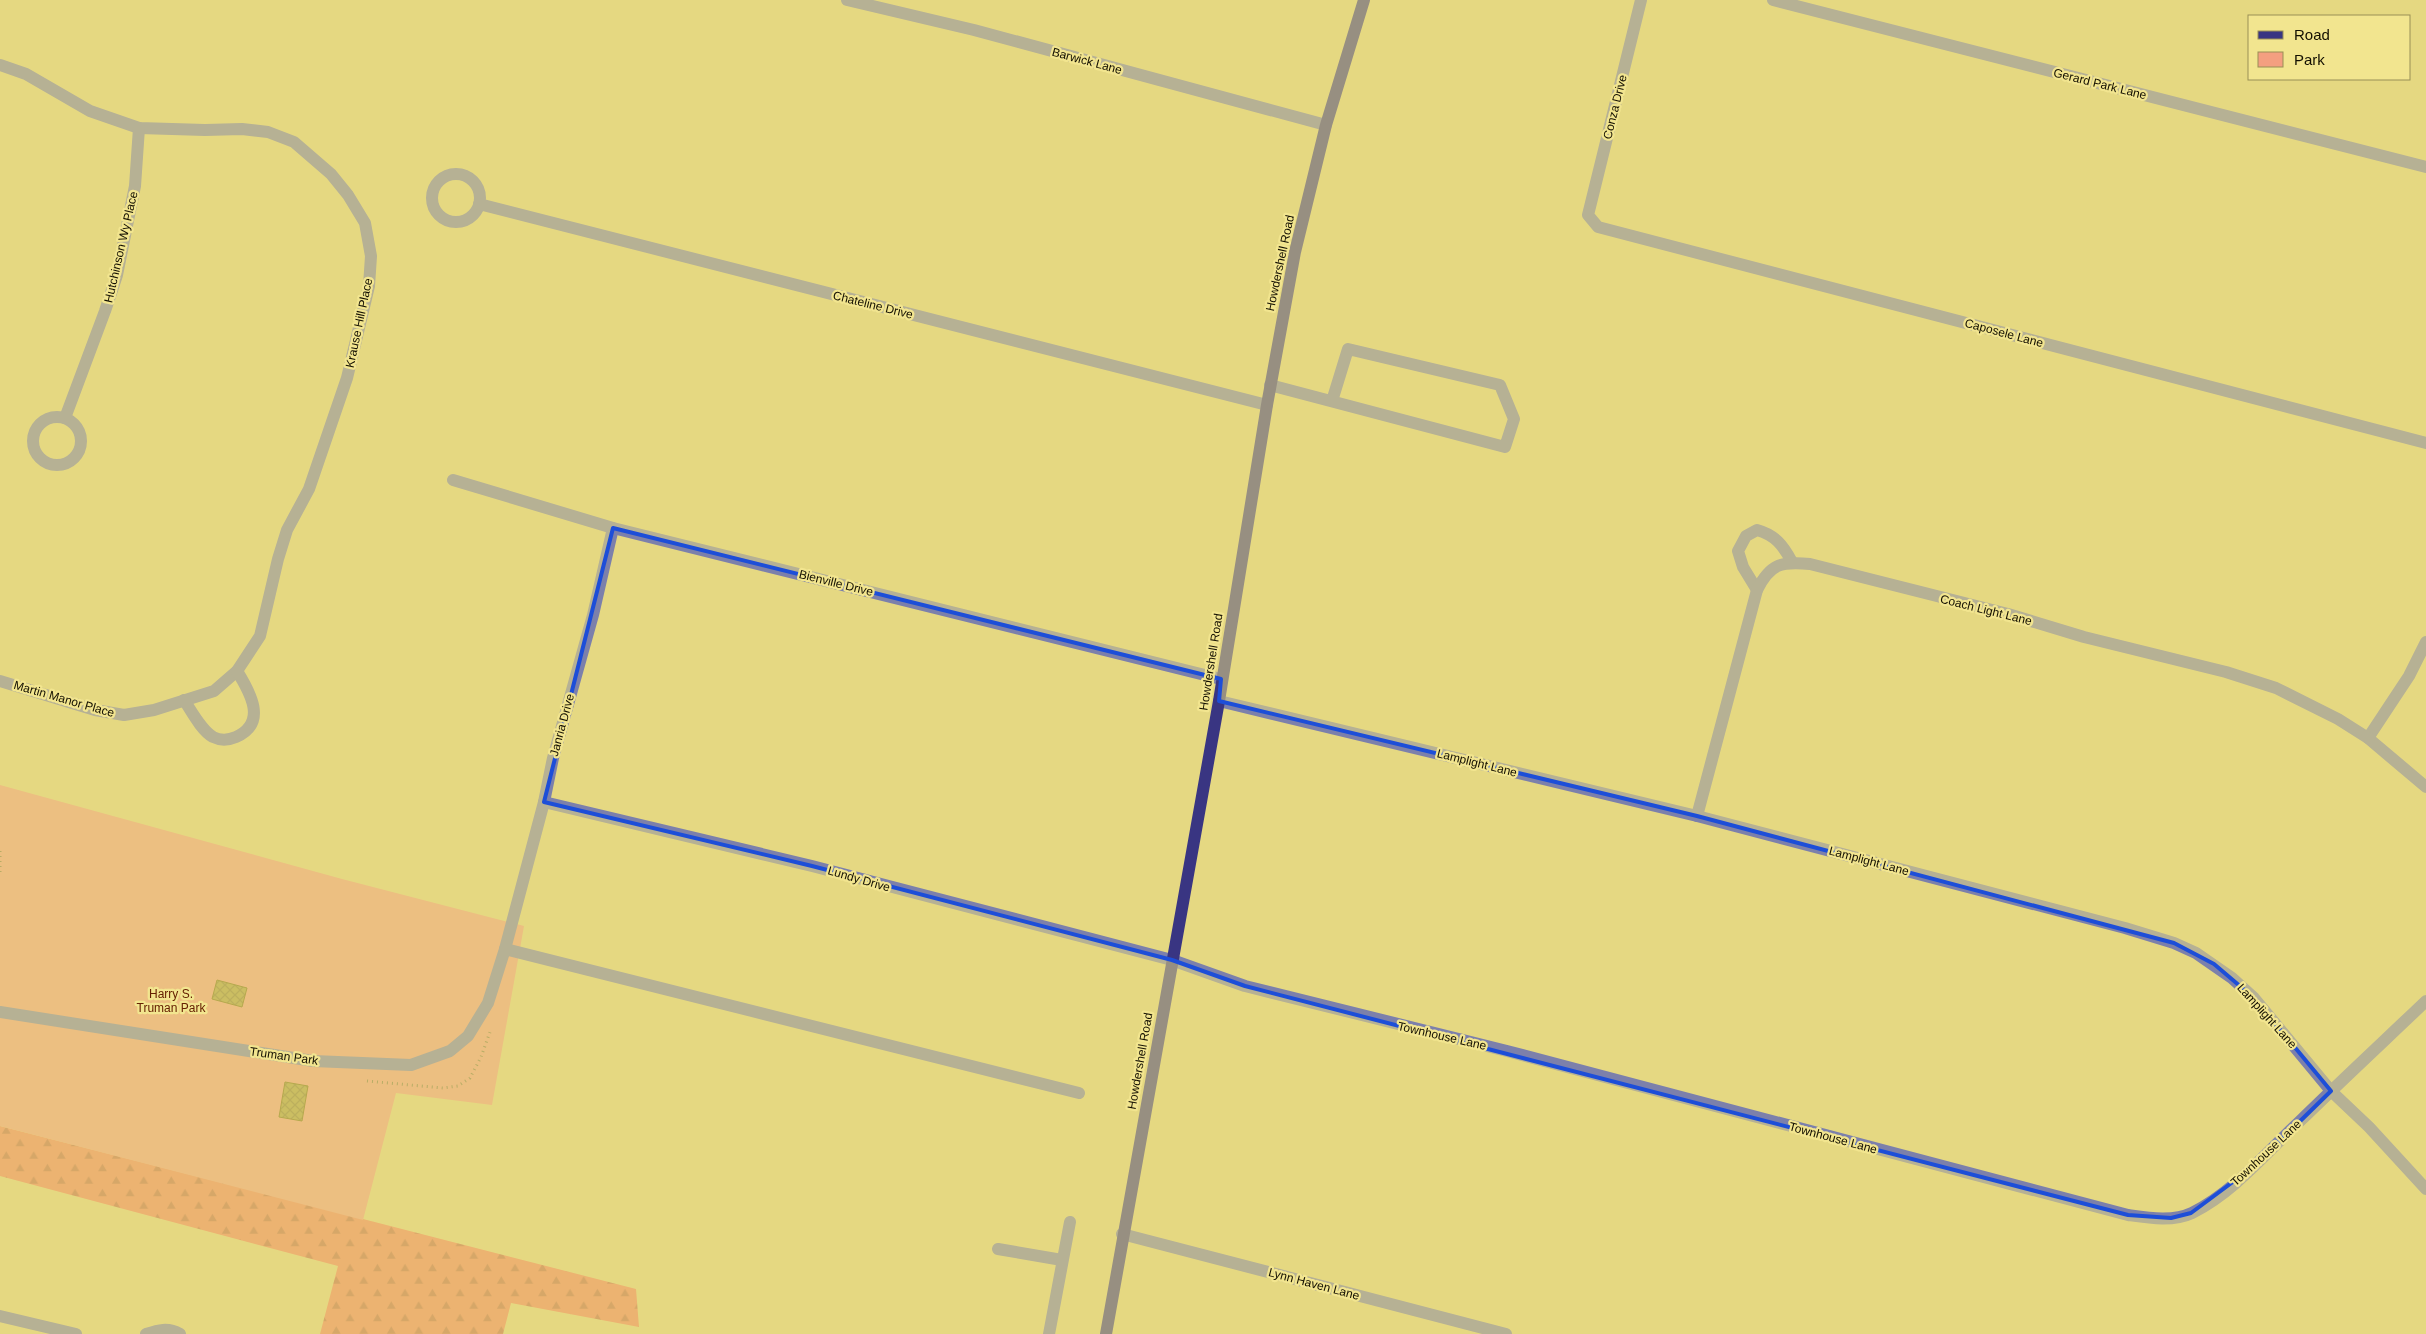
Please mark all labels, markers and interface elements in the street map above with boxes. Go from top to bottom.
legend [2248,15,2411,80]
text: Road [2294,26,2330,43]
street label: Barwick Lane [1050,45,1124,77]
text: Park [2294,51,2325,68]
street label: Gerard Park Lane [2052,66,2148,102]
street label: Conza Drive [1600,73,1630,141]
street label: Hutchinson Wy Place [101,190,141,304]
street label: Howdershell Road [1263,214,1297,312]
street label: Krause Hill Place [343,277,375,369]
street label: Chateline Drive [832,288,915,322]
street label: Caposele Lane [1963,316,2045,350]
street label: Bienville Drive [797,567,875,599]
street label: Coach Light Lane [1939,592,2034,628]
street label: Howdershell Road [1196,612,1226,712]
street label: Martin Manor Place [12,678,116,720]
street label: Janria Drive [547,692,577,758]
street label: Lamplight Lane [1435,746,1519,780]
street label: Lamplight Lane [1828,844,1911,878]
street label: Lundy Drive [826,863,892,895]
street label: Lamplight Lane [2234,981,2300,1051]
park label: Harry S. Truman Park [137,987,206,1015]
street label: Howdershell Road [1125,1011,1155,1111]
street label: Townhouse Lane [1396,1019,1488,1053]
street label: Truman Park [249,1044,320,1068]
street label: Townhouse Lane [2228,1117,2304,1189]
street label: Townhouse Lane [1787,1119,1879,1157]
street label: Lynn Haven Lane [1267,1265,1361,1303]

